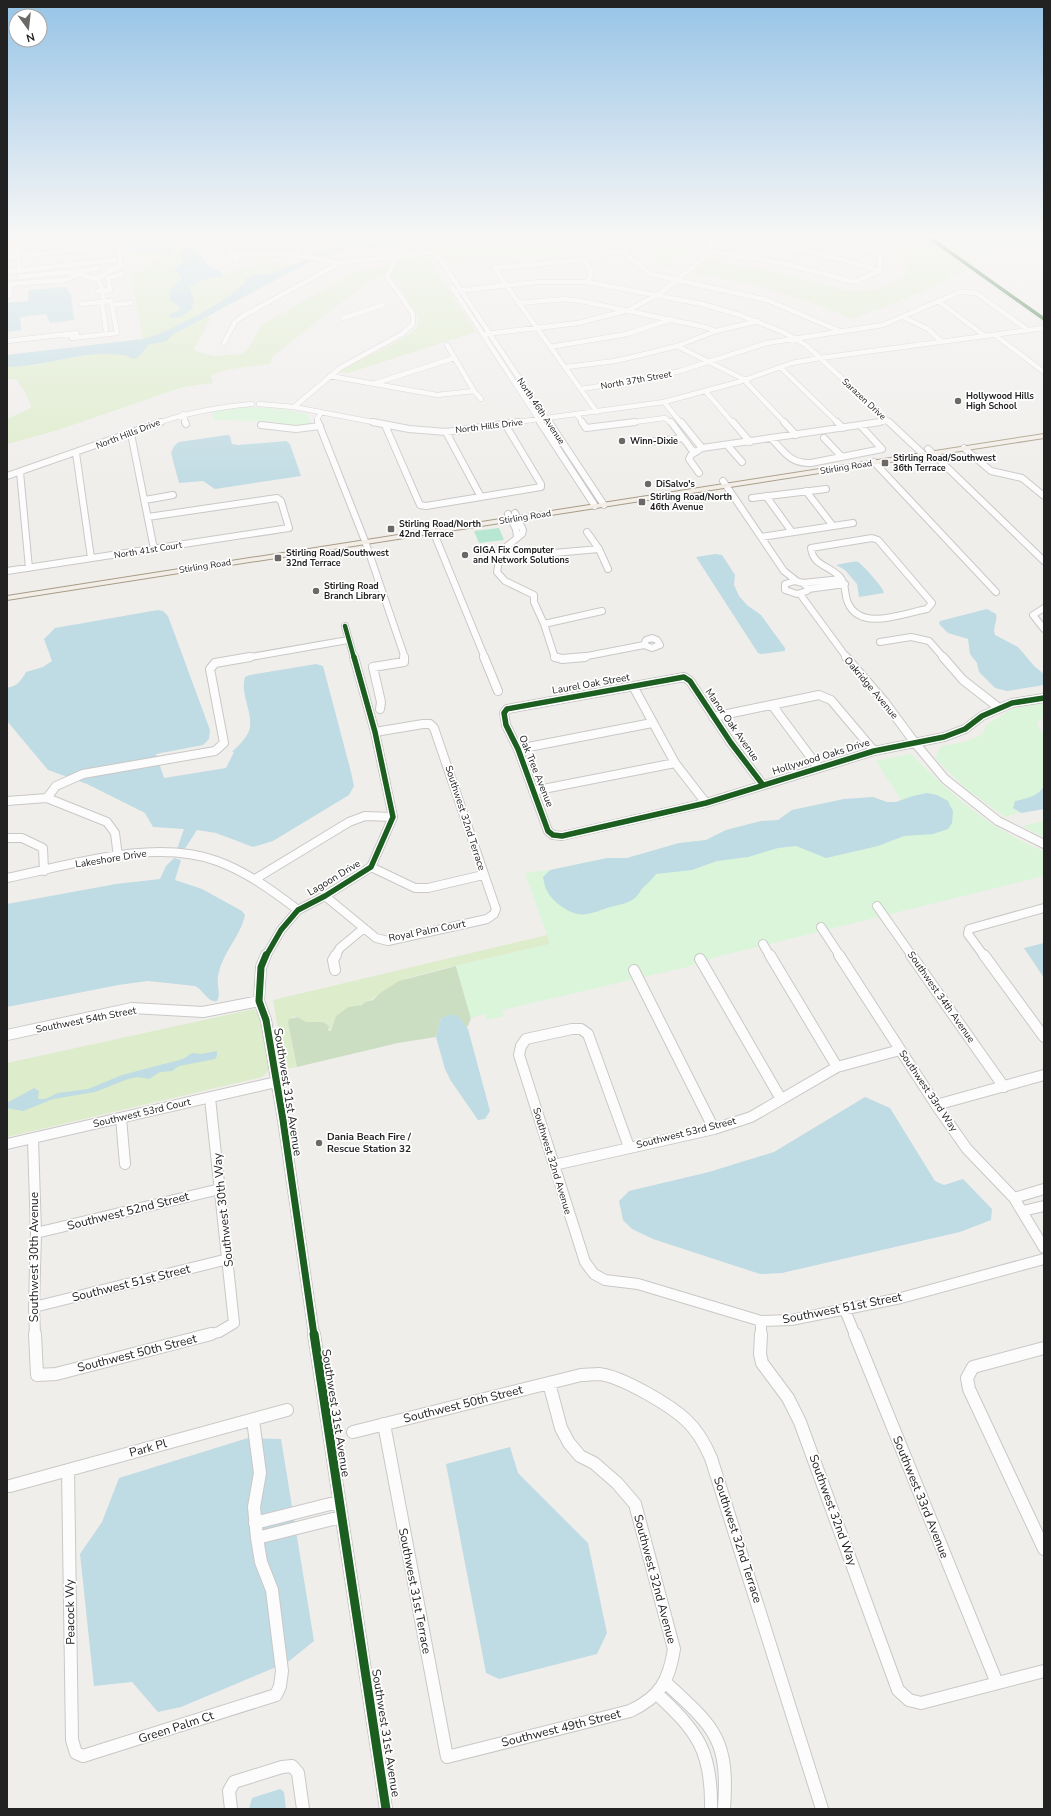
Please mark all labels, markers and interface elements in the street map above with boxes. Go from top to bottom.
north arrow [8,8,48,48]
text: N [25,29,36,45]
street label: North 37th Street [600,368,673,392]
street label: North 46th Avenue [514,375,568,447]
street label: Sarazen Drive [839,376,889,423]
place label: Hollywood Hills High School [966,390,1035,412]
marker: Hollywood Hills High School [953,396,963,406]
street label: North Hills Drive [94,416,162,452]
street label: North Hills Drive [455,416,524,436]
place label: Winn-Dixie [630,435,678,447]
marker: Winn-Dixie [617,436,627,446]
place label: Stirling Road/Southwest 36th Terrace [893,452,996,474]
street label: Stirling Road [819,457,873,477]
marker: Stirling Road/Southwest 36th Terrace [880,458,890,468]
place label: DiSalvo's [656,478,696,490]
marker: DiSalvo's [643,479,653,489]
place label: Stirling Road/North 46th Avenue [650,491,732,513]
marker: Stirling Road/North 46th Avenue [637,497,647,507]
street label: Stirling Road [498,507,552,527]
place label: Stirling Road/North 42nd Terrace [399,518,481,540]
marker: Stirling Road/North 42nd Terrace [386,524,396,534]
street label: North 41st Court [113,539,184,561]
place label: GIGA Fix Computer and Network Solutions [473,544,570,566]
place label: Stirling Road/Southwest 32nd Terrace [286,547,389,569]
marker: GIGA Fix Computer and Network Solutions [460,550,470,560]
marker: Stirling Road/Southwest 32nd Terrace [273,553,283,563]
street label: Stirling Road [178,556,232,576]
place label: Stirling Road Branch Library [324,580,386,602]
marker: Stirling Road Branch Library [311,586,321,596]
street label: Oakridge Avenue [841,654,901,722]
street label: Laurel Oak Street [551,670,631,698]
street label: Manor Oak Avenue [702,686,762,764]
street label: Oak Tree Avenue [515,733,557,809]
street label: Hollywood Oaks Drive [771,736,871,778]
street label: Southwest 32nd Terrace [441,764,489,872]
street label: Lakeshore Drive [74,846,148,872]
street label: Lagoon Drive [305,857,363,899]
street label: Royal Palm Court [387,917,467,945]
street label: Southwest 34th Avenue [904,948,978,1046]
street label: Southwest 54th Street [35,1003,138,1037]
street label: Southwest 31st Avenue [270,1027,306,1157]
street label: Southwest 33rd Way [895,1047,961,1135]
street label: Southwest 53rd Court [92,1095,193,1131]
street label: Southwest 32nd Avenue [529,1106,575,1216]
street label: Southwest 53rd Street [635,1114,738,1152]
place label: Dania Beach Fire / Rescue Station 32 [327,1130,412,1156]
marker: Dania Beach Fire / Rescue Station 32 [314,1138,324,1148]
street label: Southwest 30th Way [209,1151,237,1268]
street label: Southwest 52nd Street [65,1188,191,1234]
street label: Southwest 30th Avenue [26,1192,42,1322]
street label: Southwest 51st Street [70,1260,193,1305]
street label: Southwest 51st Street [781,1288,904,1327]
street label: Southwest 50th Street [76,1330,199,1376]
street label: Southwest 31st Avenue [318,1348,354,1478]
street label: Southwest 50th Street [402,1381,525,1427]
street label: Southwest 33rd Avenue [889,1433,953,1561]
street label: Park Pl [127,1435,169,1461]
street label: Southwest 32nd Way [805,1452,861,1569]
street label: Southwest 32nd Terrace [710,1475,766,1605]
street label: Southwest 32nd Avenue [630,1513,680,1645]
street label: Southwest 31st Terrace [395,1527,435,1655]
street label: Peacock Wy [61,1578,79,1645]
street label: Southwest 31st Avenue [368,1668,404,1798]
street label: Southwest 49th Street [500,1705,623,1751]
street label: Green Palm Ct [136,1707,216,1747]

